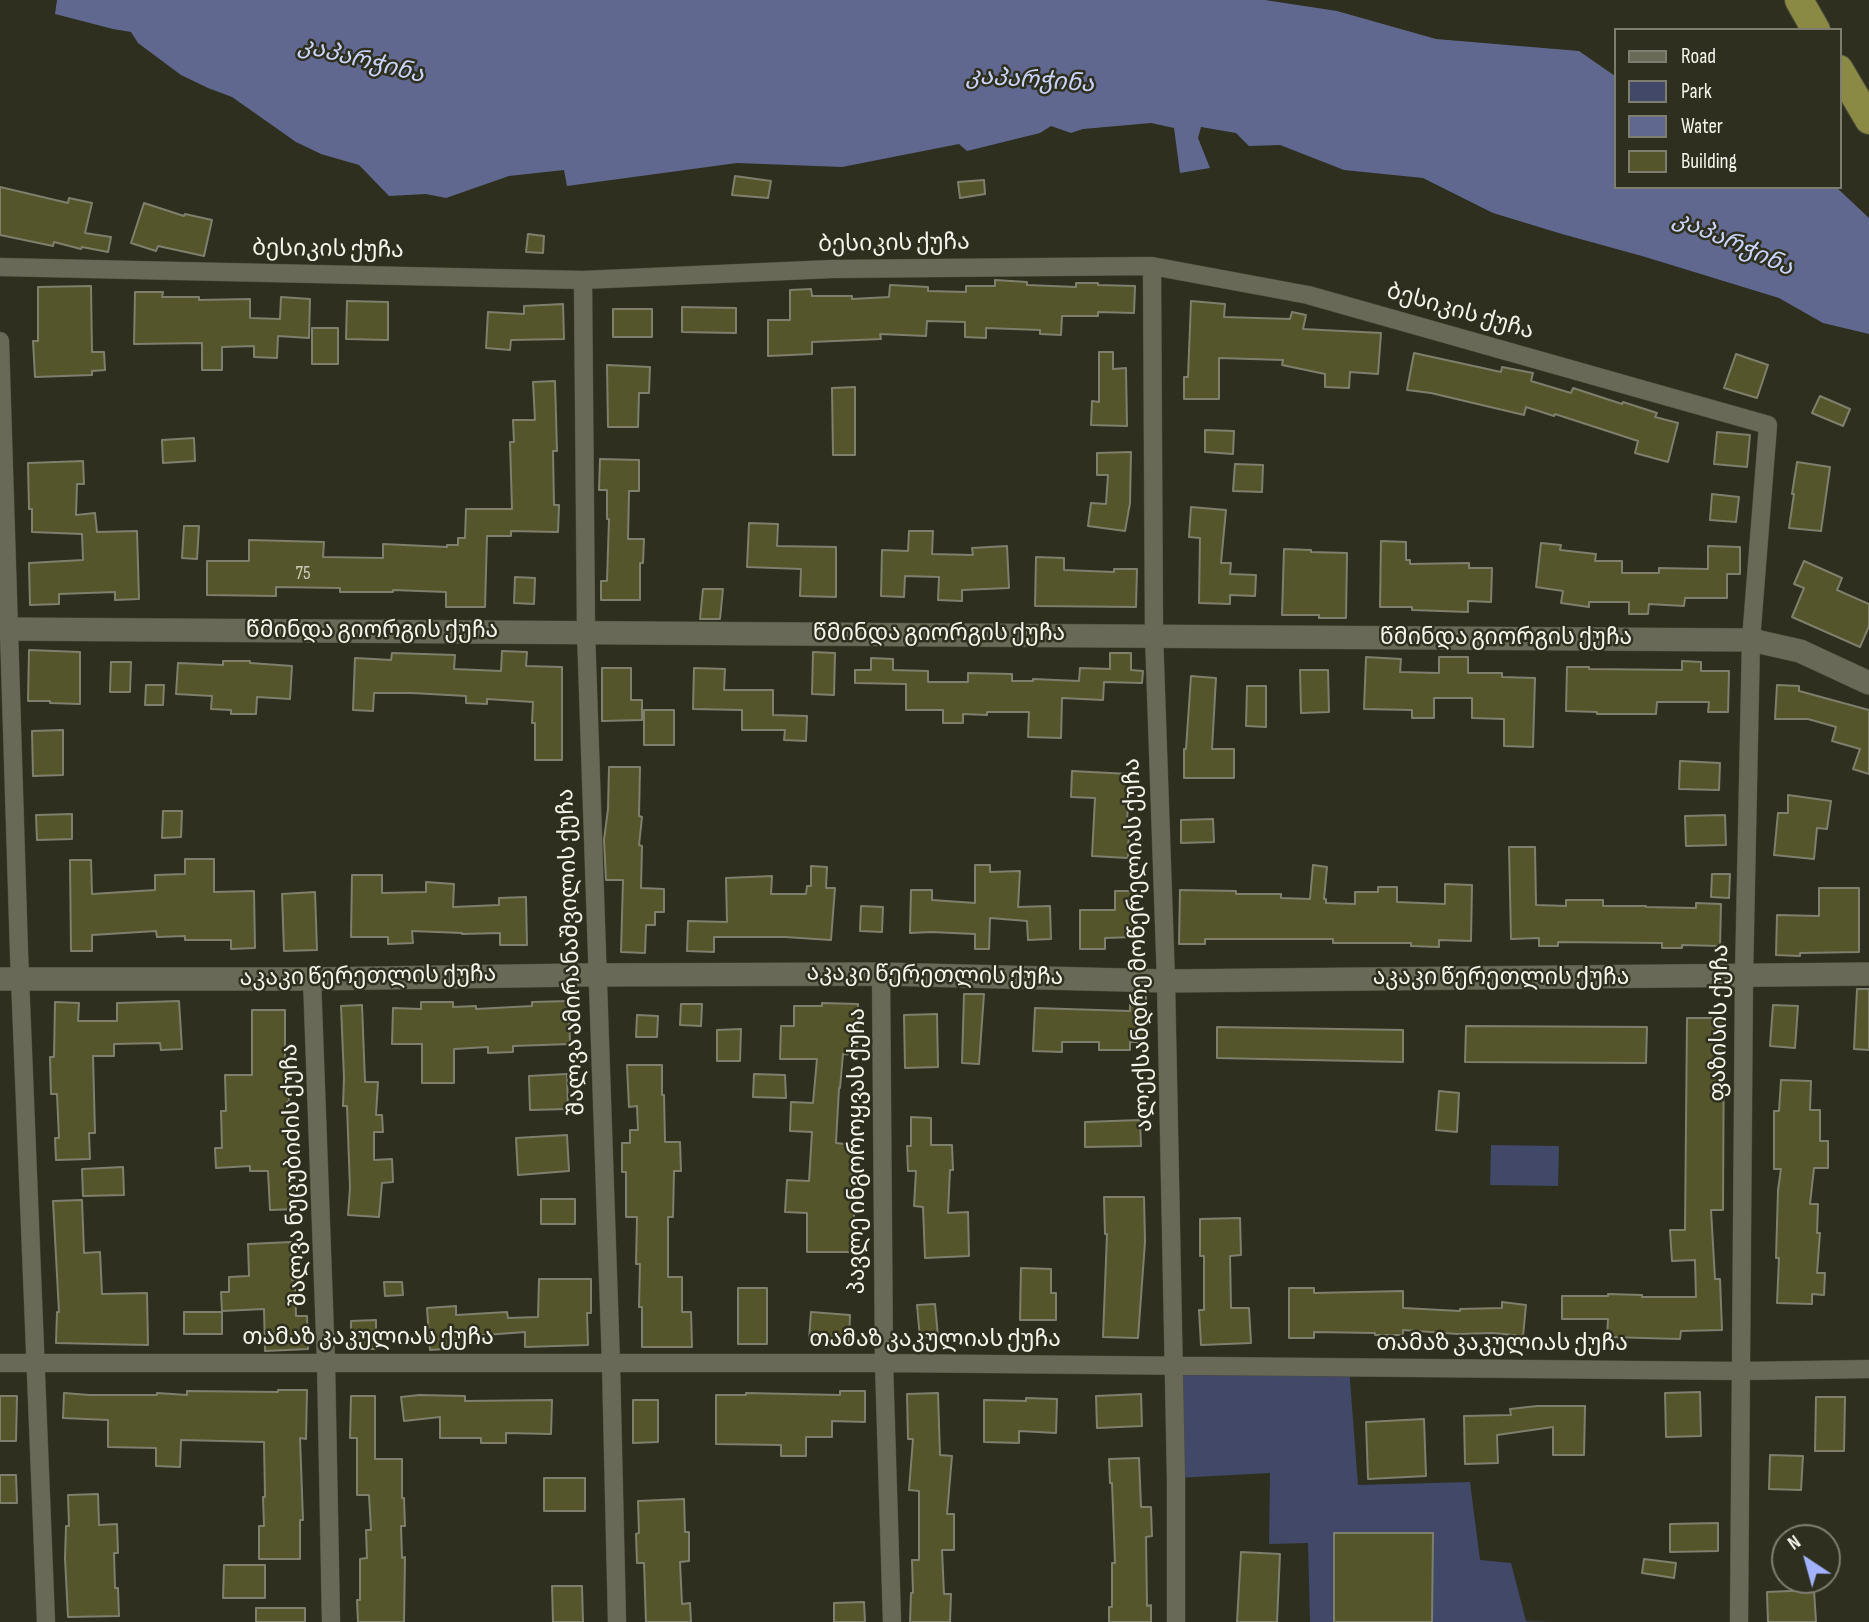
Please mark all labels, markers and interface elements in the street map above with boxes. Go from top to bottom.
legend [1614,28,1841,189]
water label: კაპარჭინა [295,32,427,90]
text: Road [1681,44,1716,69]
water label: კაპარჭინა [965,62,1095,100]
text: Park [1681,79,1712,104]
text: Water [1681,114,1723,139]
text: Building [1681,149,1737,174]
water label: კაპარჭინა [1669,205,1797,283]
street label: ბესიკის ქუჩა [818,229,970,259]
street label: ბესიკის ქუჩა [252,235,404,265]
street label: ბესიკის ქუჩა [1383,278,1537,346]
house number: 75 [295,563,311,585]
street label: წმინდა გიორგის ქუჩა [246,617,498,645]
street label: წმინდა გიორგის ქუჩა [813,620,1065,648]
street label: წმინდა გიორგის ქუჩა [1380,624,1632,652]
street label: ალექსანდრე მოწერელიას ქუჩა [1119,758,1159,1132]
street label: შალვა ამირანაშვილის ქუჩა [552,788,592,1116]
street label: ფაზისის ქუჩა [1705,944,1735,1102]
street label: აკაკი წერეთლის ქუჩა [806,960,1064,992]
street label: აკაკი წერეთლის ქუჩა [239,961,497,993]
street label: აკაკი წერეთლის ქუჩა [1373,964,1629,992]
street label: პავლე ინგოროყვას ქუჩა [844,1008,872,1294]
street label: შალვა ნუცუბიძის ქუჩა [277,1043,313,1307]
street label: თამაზ კაკულიას ქუჩა [242,1324,494,1352]
street label: თამაზ კაკულიას ქუჩა [809,1326,1061,1354]
street label: თამაზ კაკულიას ქუჩა [1376,1330,1628,1358]
north arrow [1771,1524,1841,1594]
text: N [1784,1531,1805,1556]

